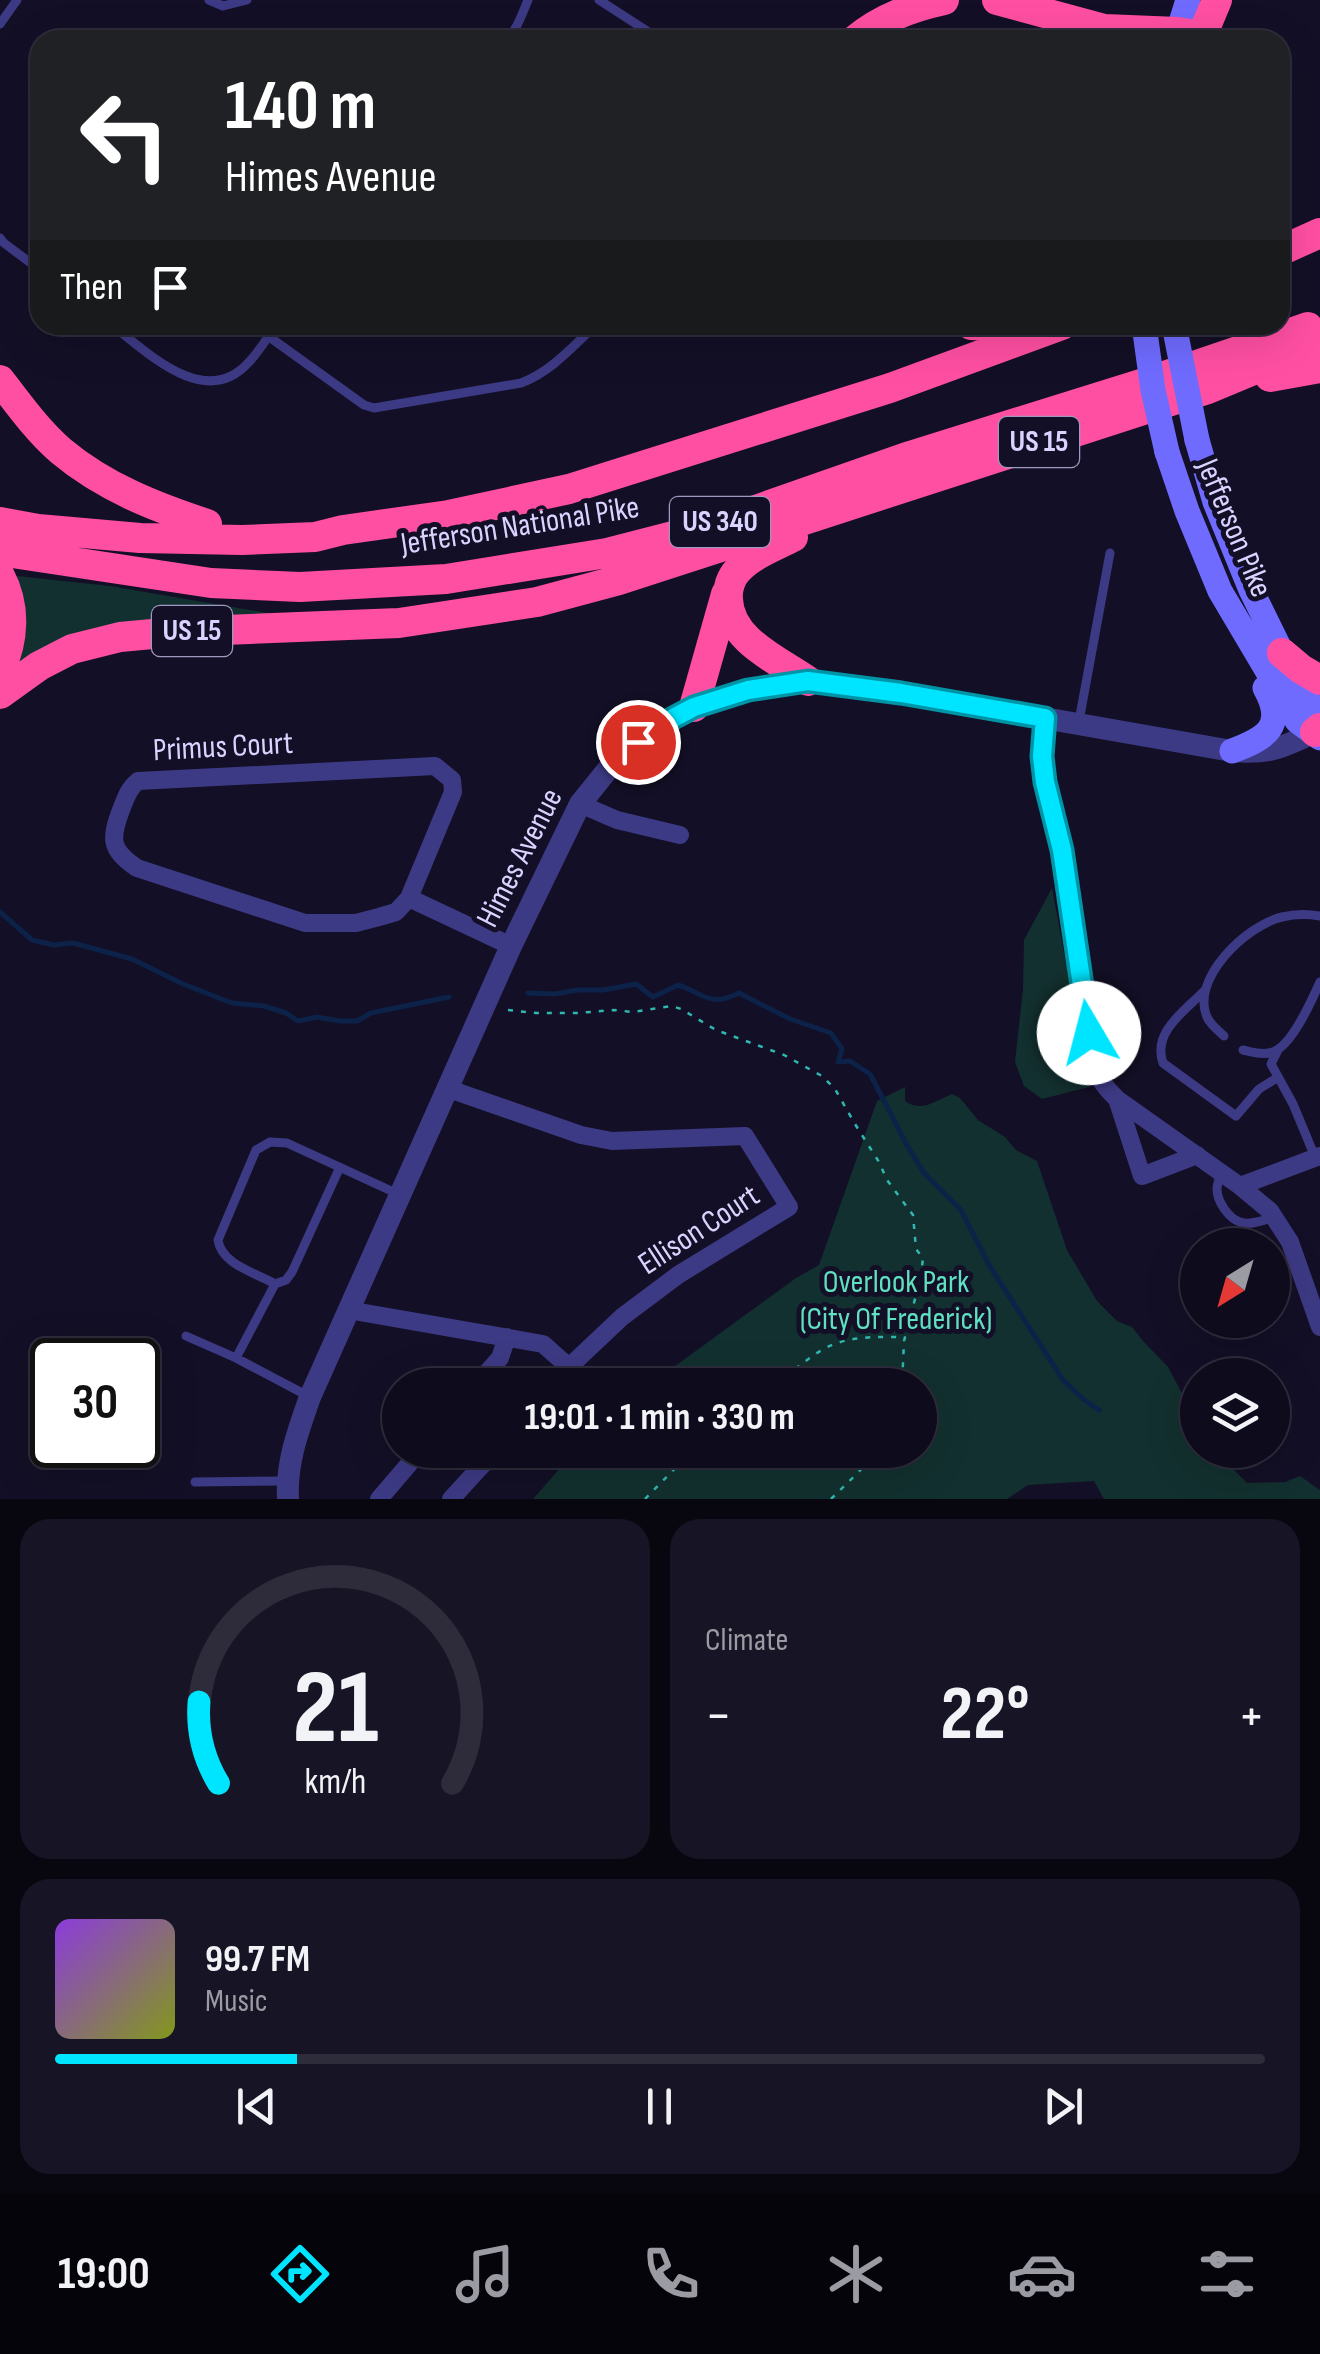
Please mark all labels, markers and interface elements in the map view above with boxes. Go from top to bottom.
text: 140 m [225,65,376,149]
icon: left [60,70,190,200]
text: Himes Avenue [225,150,437,205]
icon: arrive [143,260,198,315]
text: Then [60,265,123,310]
road number: US 15 [999,417,1079,467]
street label: Jefferson Pike [1187,452,1281,603]
street label: Jefferson National Pike [397,488,642,564]
road number: US 340 [670,497,770,547]
road number: US 15 [152,606,232,656]
pin [596,700,681,785]
icon: arrive [611,715,666,770]
street label: Primus Court [152,724,294,770]
street label: Himes Avenue [468,782,572,934]
position arrow [1037,981,1141,1085]
street label: Ellison Court [631,1176,767,1284]
north arrow [1180,1228,1290,1338]
map controls [1180,1228,1290,1468]
park label: Overlook Park (City Of Frederick) [800,1263,992,1339]
speed limit sign: 30 [30,1338,160,1468]
button: layers [1180,1358,1290,1468]
text: 19:01 · 1 min · 330 m [524,1395,795,1440]
text: Climate [705,1621,788,1660]
text: 21 [292,1647,378,1772]
text: 22° [940,1670,1030,1761]
text: − [705,1683,732,1750]
text: + [1238,1683,1265,1750]
text: km/h [304,1761,366,1804]
text: 99.7 FM [205,1937,310,1982]
text: Music [205,1982,268,2021]
icon: previous [229,2079,284,2134]
icon: pause [632,2079,687,2134]
icon: next [1036,2079,1091,2134]
icon: directions [265,2239,335,2309]
icon: music [450,2239,520,2309]
icon: phone [636,2239,706,2309]
icon: climate [821,2239,891,2309]
icon: car [1007,2239,1077,2309]
icon: filters [1192,2239,1262,2309]
text: 19:00 [58,2247,150,2302]

